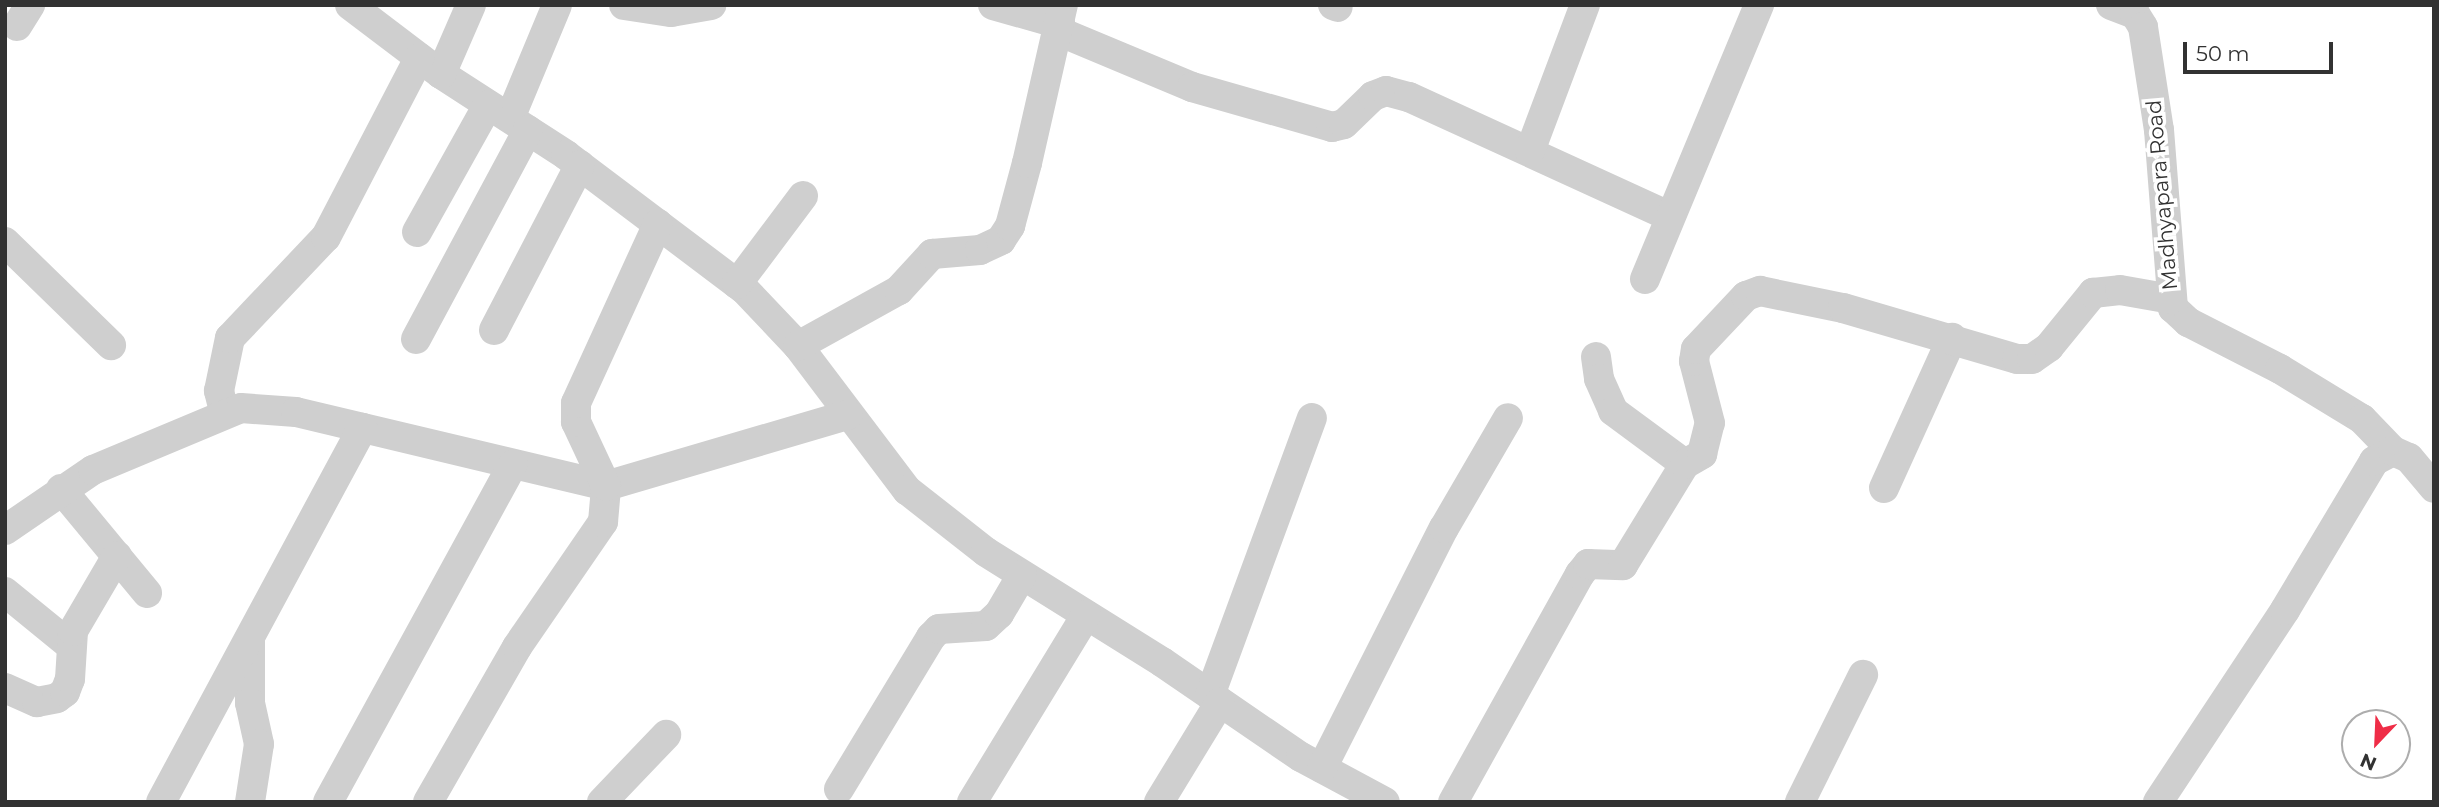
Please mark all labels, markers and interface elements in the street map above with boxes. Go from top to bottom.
scale bar [2187,28,2338,72]
text: 50 m [2196,41,2250,66]
street label: Madhyapara Road [2141,99,2183,291]
north arrow [2341,709,2411,779]
text: N [2357,748,2380,776]

